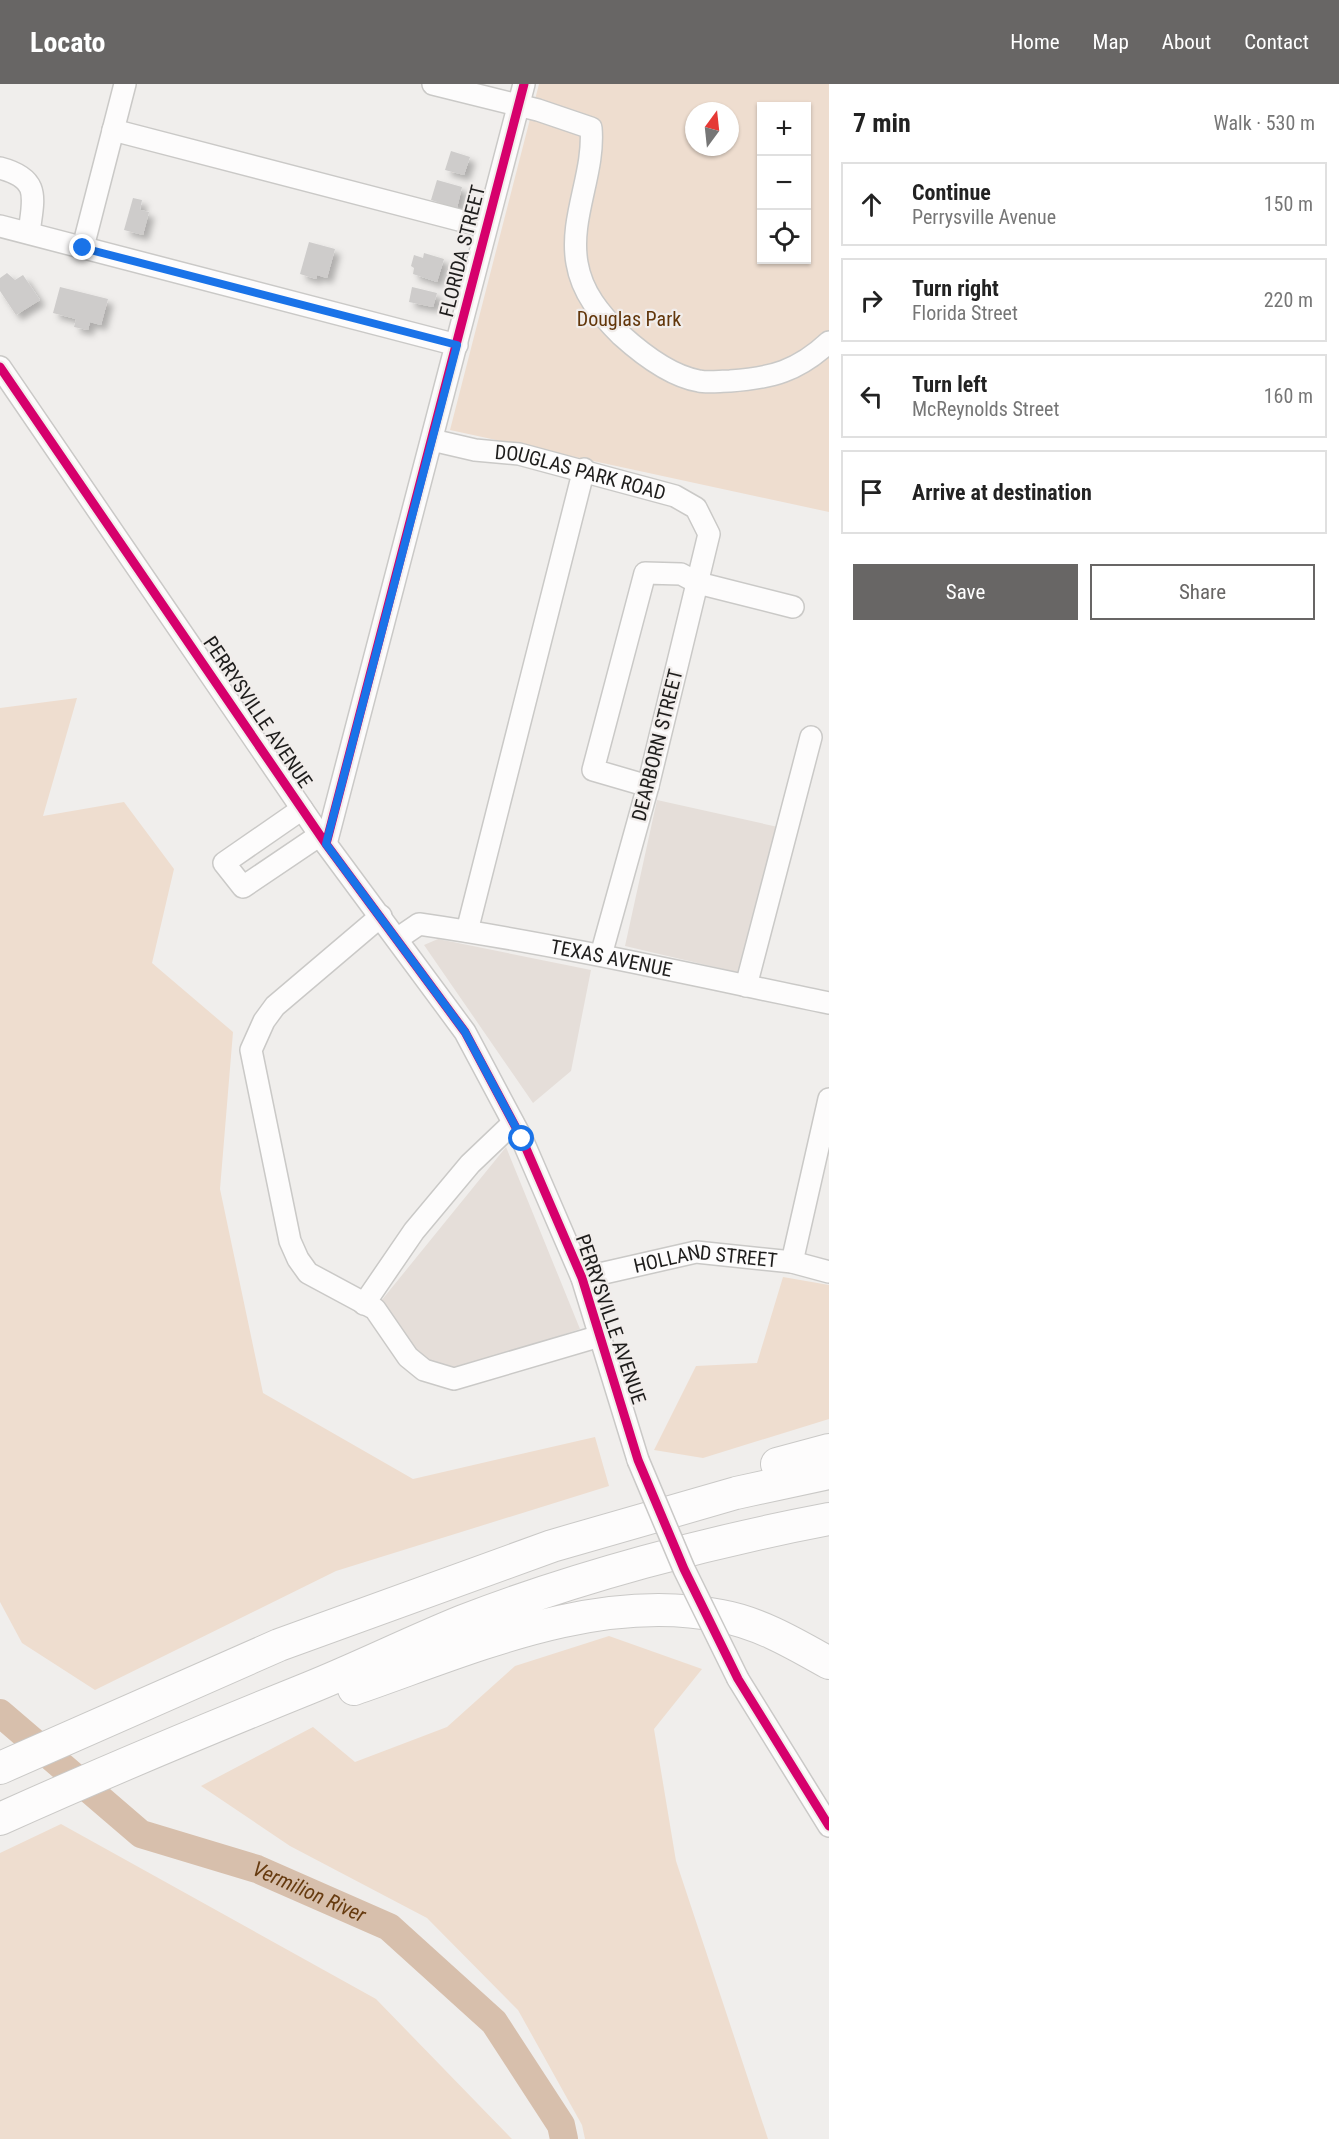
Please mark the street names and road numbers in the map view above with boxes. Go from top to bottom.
street label: FLORIDA STREET [434,182,490,320]
street label: DOUGLAS PARK ROAD [494,440,668,505]
street label: PERRYSVILLE AVENUE [198,632,318,792]
street label: DEARBORN STREET [626,666,688,824]
street label: TEXAS AVENUE [549,934,674,982]
street label: PERRYSVILLE AVENUE [571,1231,651,1407]
street label: HOLLAND STREET [631,1239,779,1278]

